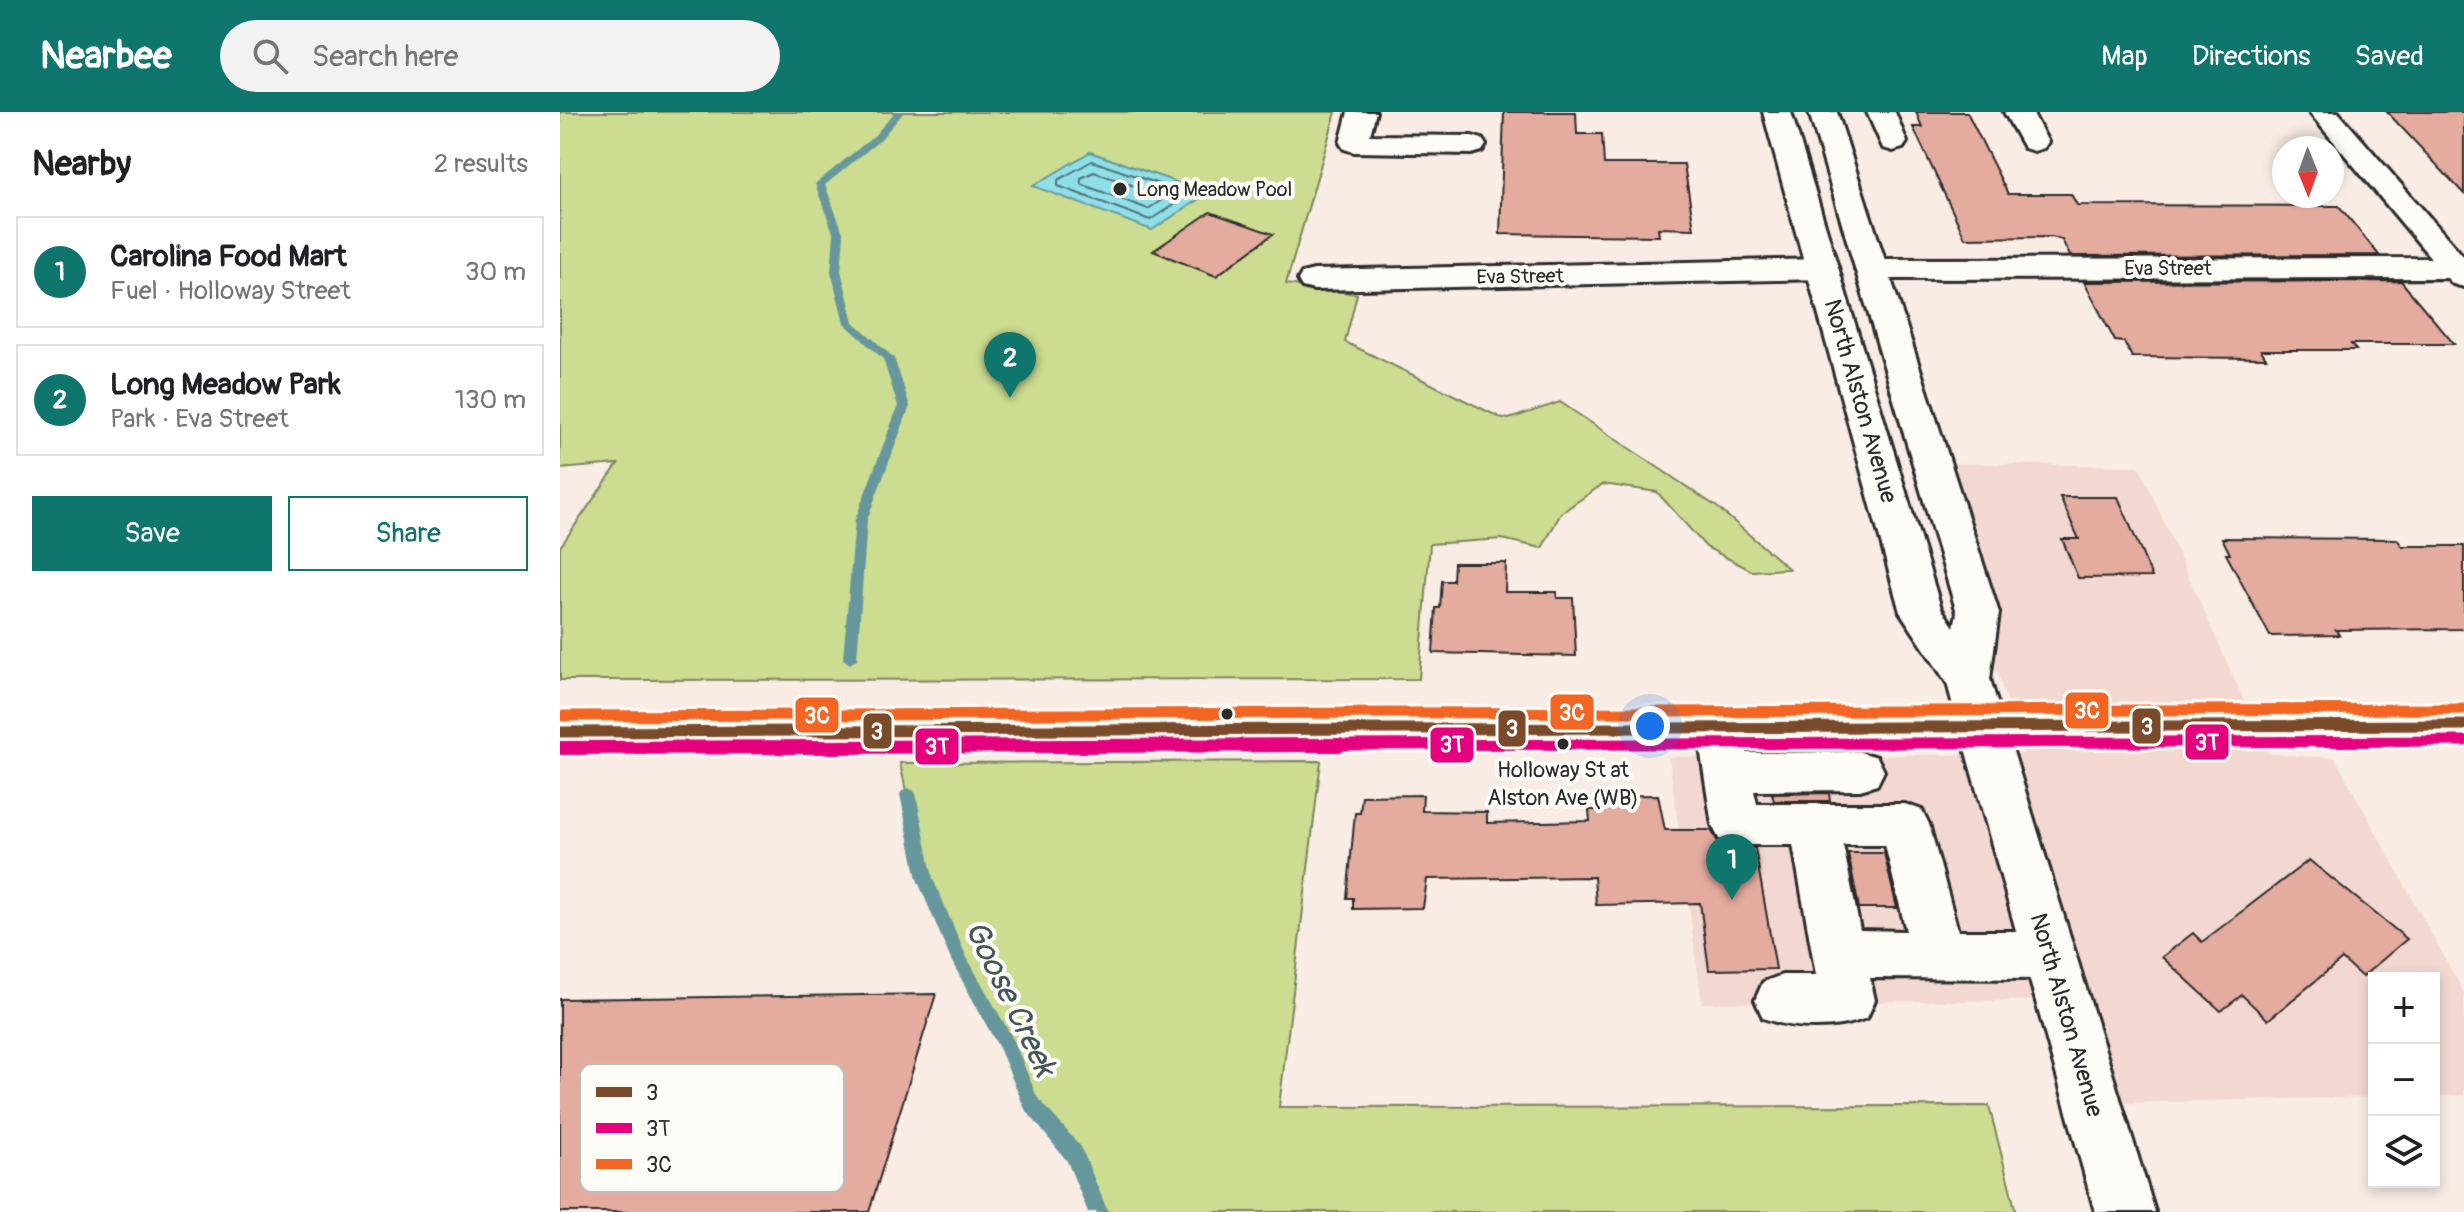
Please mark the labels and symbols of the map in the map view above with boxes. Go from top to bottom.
north arrow [2272,136,2344,208]
place label: Long Meadow Pool [1136,177,1292,202]
marker: Long Meadow Pool [1111,180,1129,198]
street label: Eva Street [2124,256,2213,281]
street label: Eva Street [1476,263,1565,290]
street label: North Alston Avenue [1818,296,1904,507]
pin: 2 [984,332,1036,398]
line badge: 3C [2064,691,2110,730]
line badge: 3C [1549,693,1595,731]
line badge: 3C [794,696,840,734]
text: 3C [2074,697,2100,725]
text: 3C [1559,699,1585,727]
text: 3C [804,702,830,730]
unlabelled marker [1219,706,1235,722]
your location [1630,706,1670,746]
line badge: 3 [2131,707,2162,745]
line badge: 3 [1497,709,1527,748]
line badge: 3 [862,712,893,750]
text: 3 [2141,713,2153,741]
text: 3 [1506,715,1518,743]
text: 3 [871,718,883,746]
line badge: 3T [2184,723,2230,761]
line badge: 3T [1429,726,1475,764]
line badge: 3T [914,727,960,766]
text: 3T [2195,729,2219,757]
text: 3T [1440,731,1464,759]
text: 3T [925,733,949,761]
marker: Holloway St at Alston Ave (WB) [1555,736,1571,752]
place label: Holloway St at Alston Ave (WB) [1487,756,1639,812]
pin: 1 [1706,834,1758,900]
street label: North Alston Avenue [2024,910,2110,1121]
water label: Goose Creek [955,914,1066,1085]
legend [580,1064,844,1192]
text: 3 [646,1079,658,1107]
text: 3T [646,1115,671,1143]
text: 3C [646,1151,672,1179]

